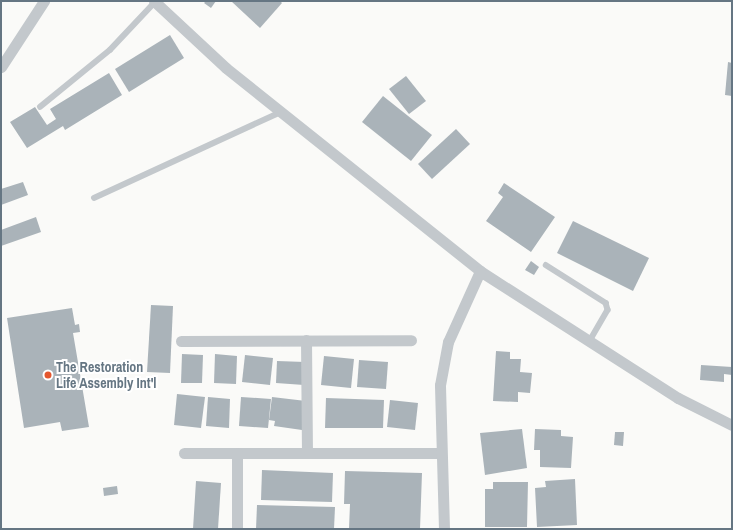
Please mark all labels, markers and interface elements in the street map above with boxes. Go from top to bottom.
place label: The Restoration Life Assembly Int'l [56,359,157,392]
marker: The Restoration Life Assembly Int'l [43,370,53,380]

